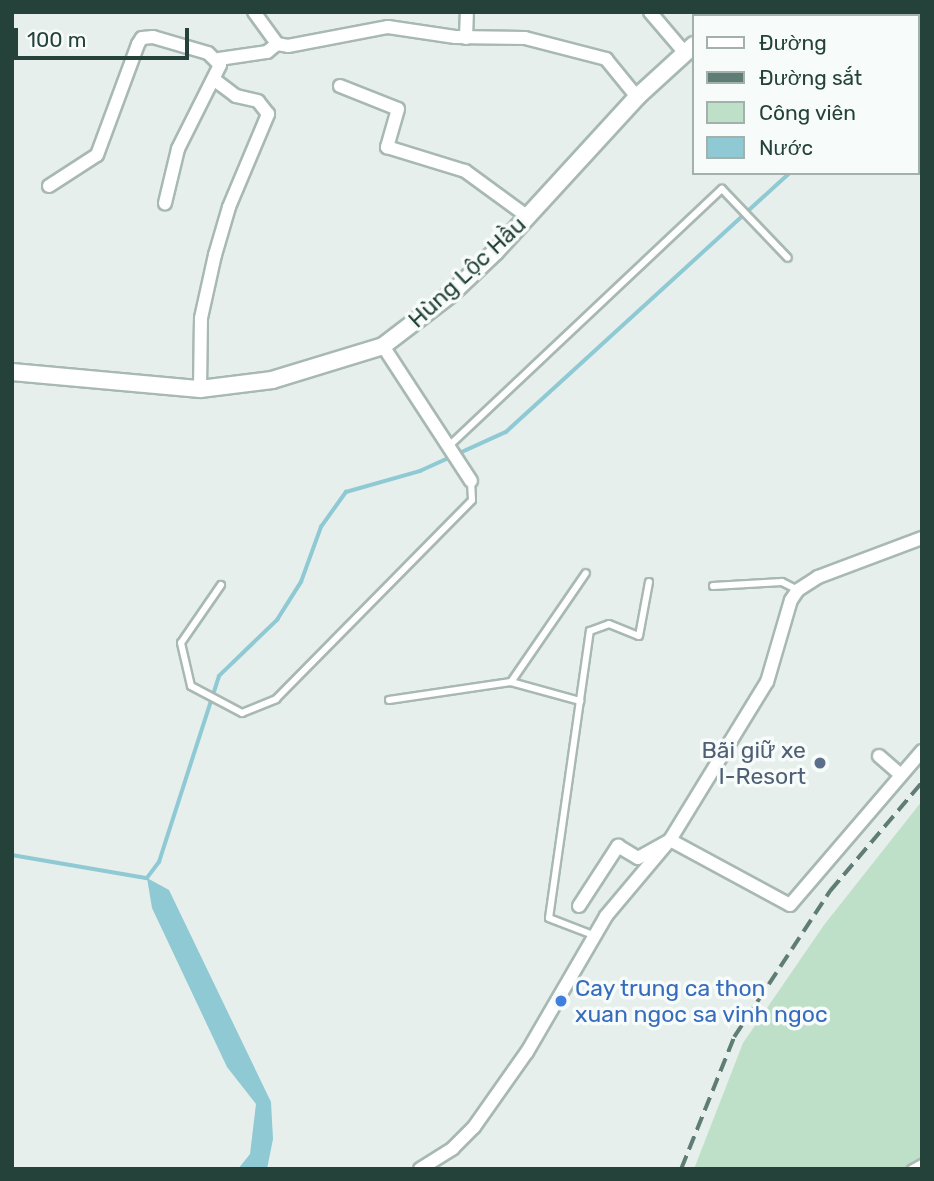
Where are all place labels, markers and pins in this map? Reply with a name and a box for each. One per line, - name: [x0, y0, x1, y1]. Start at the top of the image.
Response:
- place label: Bãi giữ xe I-Resort: [701, 736, 806, 790]
- marker: Bãi giữ xe I-Resort: [812, 755, 828, 771]
- place label: Cay trung ca thon xuan ngoc sa vinh ngoc: [575, 974, 828, 1028]
- marker: Cay trung ca thon xuan ngoc sa vinh ngoc: [553, 993, 569, 1009]

